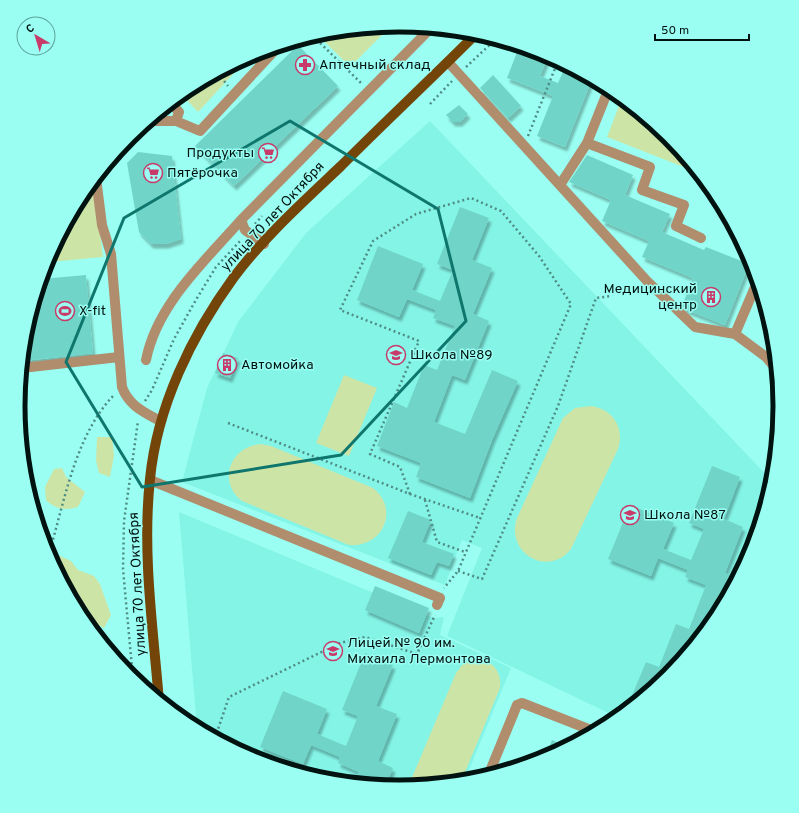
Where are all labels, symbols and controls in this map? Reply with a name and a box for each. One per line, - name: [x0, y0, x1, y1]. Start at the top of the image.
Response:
- north arrow: [16, 16, 56, 56]
- scale bar: [655, 16, 749, 42]
- text: С: [23, 21, 38, 37]
- text: 50 m: [661, 23, 689, 39]
- pharmacy icon: Аптечный склад: [294, 54, 316, 76]
- place label: Аптечный склад: [319, 57, 430, 74]
- supermarket icon: Продукты: [257, 142, 279, 164]
- place label: Продукты: [187, 145, 254, 162]
- street label: улица 70 лет Октября: [218, 158, 328, 276]
- supermarket icon: Пятёрочка: [142, 162, 164, 184]
- place label: Пятёрочка: [167, 165, 238, 182]
- place label: Медицинский центр: [604, 281, 697, 314]
- building icon: Медицинский центр: [700, 286, 722, 308]
- sports icon: X-fit: [54, 300, 76, 322]
- place label: X-fit: [79, 303, 106, 320]
- school or university icon: Школа №89: [385, 344, 407, 366]
- place label: Школа №89: [410, 347, 493, 364]
- building icon: Автомойка: [216, 354, 238, 376]
- place label: Автомойка: [241, 357, 314, 374]
- school or university icon: Школа №87: [619, 504, 641, 526]
- place label: Школа №87: [644, 507, 726, 524]
- street label: улица 70 лет Октября: [126, 512, 150, 656]
- place label: Лицей № 90 им. Михаила Лермонтова: [347, 635, 491, 668]
- school or university icon: Лицей № 90 им. Михаила Лермонтова: [322, 640, 344, 662]

